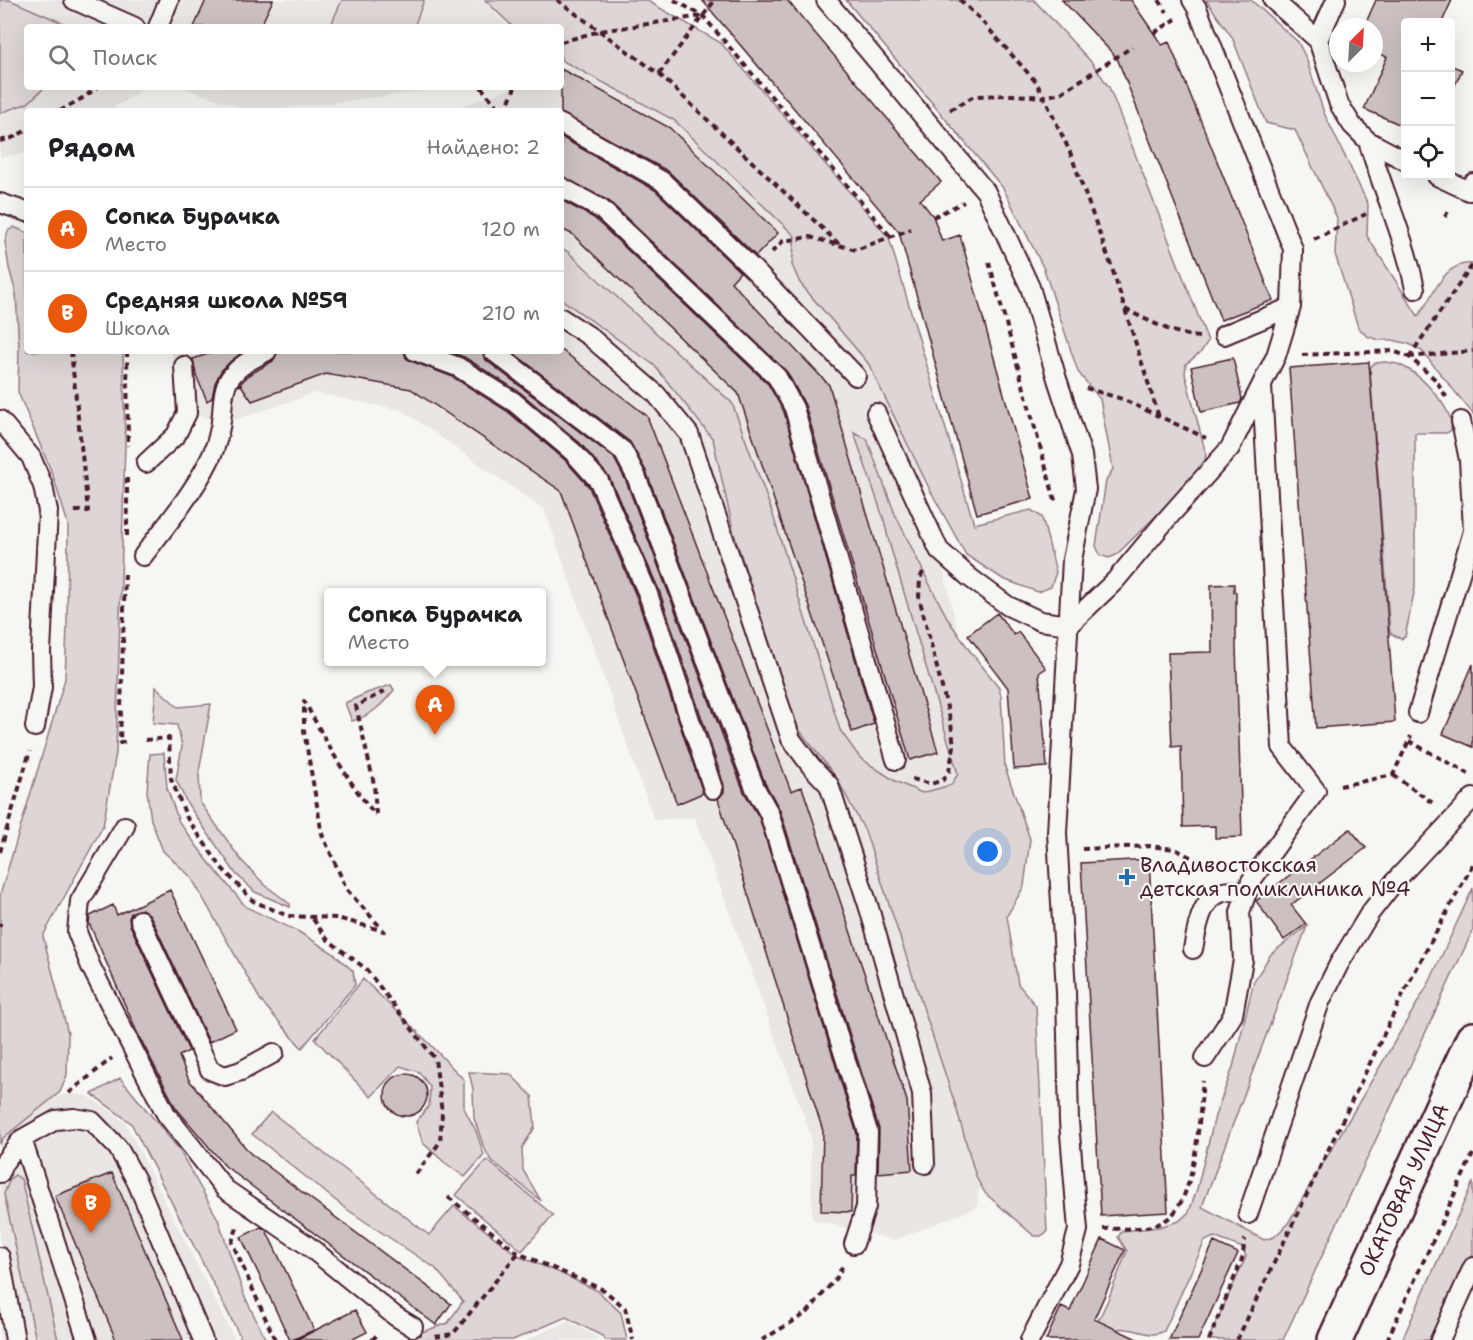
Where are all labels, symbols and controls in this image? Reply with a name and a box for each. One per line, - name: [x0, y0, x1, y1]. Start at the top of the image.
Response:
- north arrow: [1329, 18, 1383, 72]
- map controls: [1401, 18, 1455, 180]
- button: +: [1401, 18, 1455, 72]
- search box: [24, 24, 564, 90]
- icon: search: [45, 41, 78, 74]
- text: Поиск: [93, 43, 157, 72]
- button: −: [1401, 72, 1455, 126]
- button: locate: [1401, 126, 1455, 180]
- text: Рядом: [48, 130, 135, 165]
- text: Найдено: 2: [427, 134, 540, 160]
- text: Сопка Бурачка: [105, 202, 280, 231]
- text: A: [60, 216, 75, 242]
- text: 120 m: [481, 216, 540, 242]
- text: Место: [105, 231, 167, 257]
- text: Средняя школа №59: [105, 286, 348, 315]
- text: B: [61, 300, 74, 326]
- text: 210 m: [481, 300, 540, 326]
- text: Школа: [105, 315, 170, 341]
- popup: [324, 588, 546, 666]
- text: Сопка Бурачка: [348, 600, 522, 629]
- text: Место: [348, 629, 410, 655]
- pin: A: [416, 686, 454, 735]
- your location: [973, 837, 1002, 866]
- place label: Владивостокская детская поликлиника №4: [1140, 851, 1411, 903]
- marker: Владивостокская детская поликлиника №4: [1118, 868, 1136, 886]
- street label: ОКАТОВАЯ УЛИЦА: [1352, 1099, 1455, 1281]
- pin: B: [72, 1184, 110, 1233]

